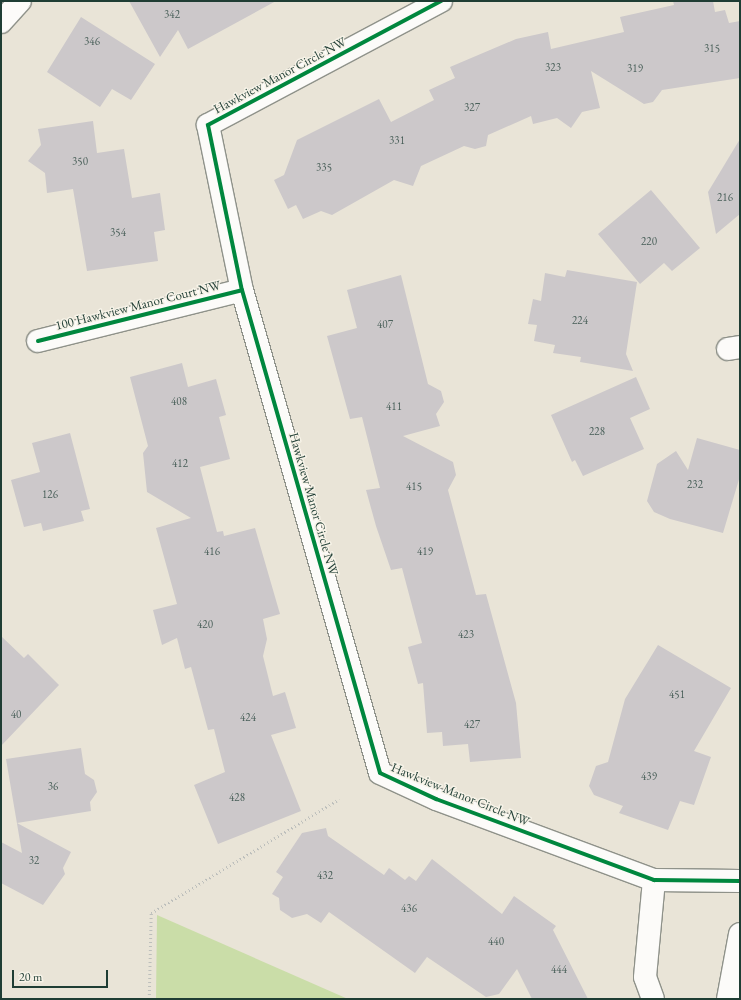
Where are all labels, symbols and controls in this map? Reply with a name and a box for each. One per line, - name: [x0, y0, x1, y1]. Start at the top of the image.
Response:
- house number: 342: [164, 7, 180, 21]
- house number: 346: [84, 34, 100, 48]
- street label: Hawkview Manor Circle NW: [211, 34, 349, 118]
- house number: 315: [704, 41, 720, 55]
- house number: 323: [545, 60, 561, 74]
- house number: 319: [627, 61, 643, 75]
- house number: 327: [464, 100, 480, 114]
- house number: 331: [389, 133, 405, 147]
- house number: 350: [72, 154, 88, 168]
- house number: 335: [316, 160, 332, 174]
- house number: 216: [717, 190, 733, 204]
- house number: 354: [110, 225, 126, 239]
- house number: 220: [641, 234, 657, 248]
- street label: 100 Hawkview Manor Court NW: [54, 278, 222, 334]
- house number: 224: [572, 313, 588, 327]
- house number: 407: [377, 317, 393, 331]
- house number: 408: [171, 394, 187, 408]
- house number: 411: [386, 399, 402, 413]
- house number: 228: [589, 424, 605, 438]
- street label: Hawkview Manor Circle NW: [285, 431, 341, 577]
- house number: 412: [172, 456, 188, 470]
- house number: 232: [687, 477, 703, 491]
- house number: 415: [406, 479, 422, 493]
- house number: 126: [42, 487, 58, 501]
- house number: 416: [204, 544, 220, 558]
- house number: 419: [417, 544, 433, 558]
- house number: 420: [197, 617, 213, 631]
- house number: 423: [458, 627, 474, 641]
- house number: 451: [669, 687, 685, 701]
- house number: 40: [11, 707, 21, 721]
- house number: 424: [240, 710, 256, 724]
- house number: 427: [464, 717, 480, 731]
- street label: Hawkview Manor Circle NW: [389, 760, 531, 830]
- house number: 439: [641, 769, 657, 783]
- house number: 36: [48, 779, 58, 793]
- house number: 428: [229, 790, 245, 804]
- house number: 32: [29, 853, 39, 867]
- house number: 432: [317, 868, 333, 882]
- house number: 436: [401, 901, 417, 915]
- house number: 440: [488, 934, 504, 948]
- scale bar: [14, 962, 110, 988]
- house number: 444: [551, 962, 567, 976]
- text: 20 m: [19, 969, 42, 985]

